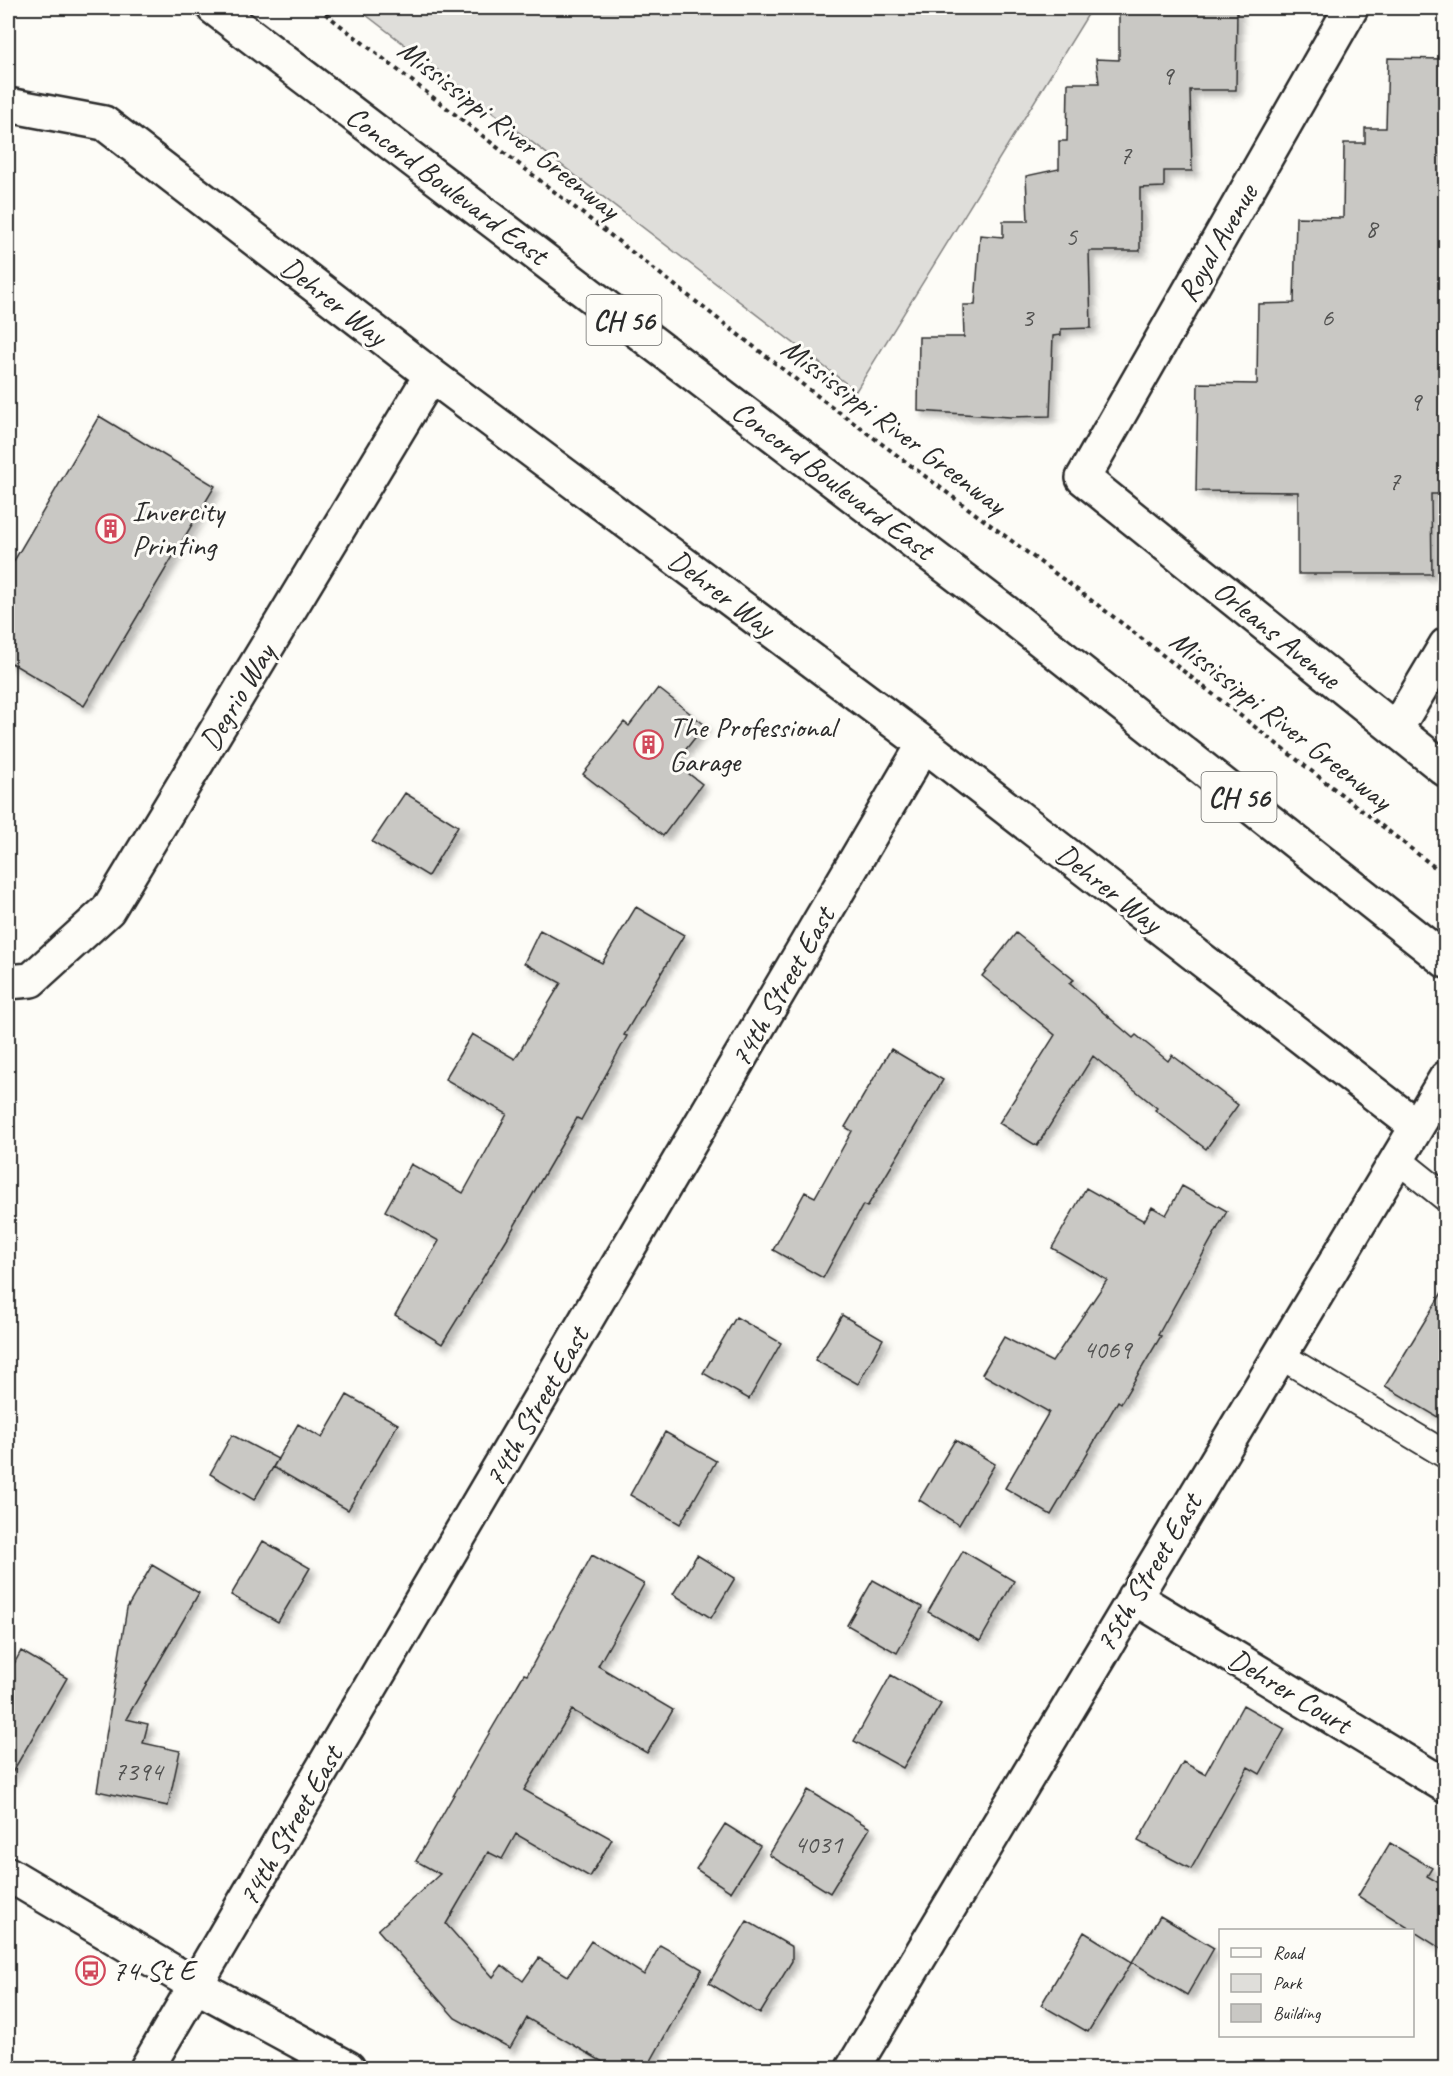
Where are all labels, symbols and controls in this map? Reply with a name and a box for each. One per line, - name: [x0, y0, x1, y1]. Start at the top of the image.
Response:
- street label: Mississippi River Greenway: [390, 30, 630, 229]
- house number: 9: [1161, 58, 1175, 92]
- street label: Concord Boulevard East: [339, 97, 558, 275]
- house number: 7: [1119, 138, 1133, 172]
- street label: Royal Avenue: [1168, 175, 1267, 309]
- house number: 8: [1365, 211, 1380, 245]
- house number: 5: [1065, 219, 1079, 253]
- street label: Dehrer Way: [273, 248, 397, 356]
- road number: CH 56: [586, 295, 662, 345]
- house number: 3: [1021, 300, 1035, 334]
- house number: 6: [1321, 300, 1334, 334]
- street label: Mississippi River Greenway: [774, 329, 1016, 525]
- house number: 9: [1409, 384, 1423, 418]
- street label: Concord Boulevard East: [725, 392, 944, 570]
- house number: 7: [1388, 464, 1402, 498]
- place label: Invercity Printing: [132, 492, 227, 564]
- building icon: Invercity Printing: [95, 512, 127, 544]
- street label: Dehrer Way: [661, 540, 785, 647]
- street label: Orleans Avenue: [1206, 571, 1350, 698]
- street label: Mississippi River Greenway: [1162, 621, 1402, 820]
- street label: Degrio Way: [191, 635, 285, 757]
- place label: The Professional Garage: [669, 708, 840, 780]
- building icon: The Professional Garage: [632, 728, 664, 760]
- road number: CH 56: [1202, 772, 1276, 822]
- street label: Dehrer Way: [1048, 835, 1172, 943]
- street label: 74th Street East: [721, 898, 845, 1074]
- street label: 74th Street East: [475, 1318, 599, 1494]
- house number: 4069: [1083, 1332, 1133, 1366]
- street label: 75th Street East: [1086, 1484, 1212, 1659]
- street label: Dehrer Court: [1222, 1640, 1361, 1744]
- street label: 74th Street East: [229, 1737, 353, 1913]
- house number: 7394: [114, 1754, 165, 1788]
- house number: 4031: [794, 1827, 844, 1861]
- legend: [1219, 1929, 1414, 2037]
- text: Road: [1273, 1942, 1306, 1964]
- place label: 74 St E: [112, 1951, 199, 1989]
- bus stop icon: 74 St E: [75, 1954, 107, 1986]
- text: Park: [1273, 1972, 1303, 1994]
- text: Building: [1273, 2002, 1322, 2024]

